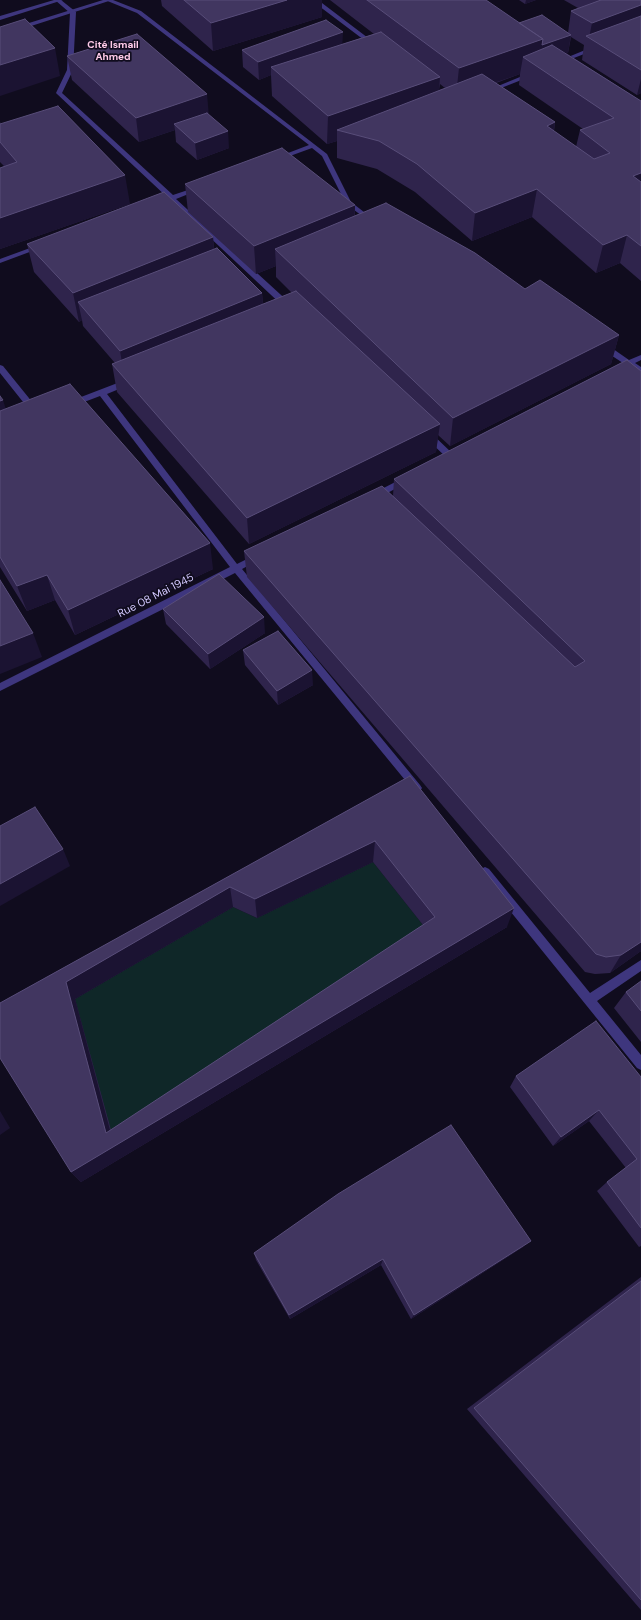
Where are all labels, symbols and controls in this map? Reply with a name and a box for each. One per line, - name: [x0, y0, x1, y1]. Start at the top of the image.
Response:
- district label: Cité Ismail Ahmed: [87, 39, 139, 62]
- street label: Rue 08 Mai 1945: [116, 571, 196, 621]

